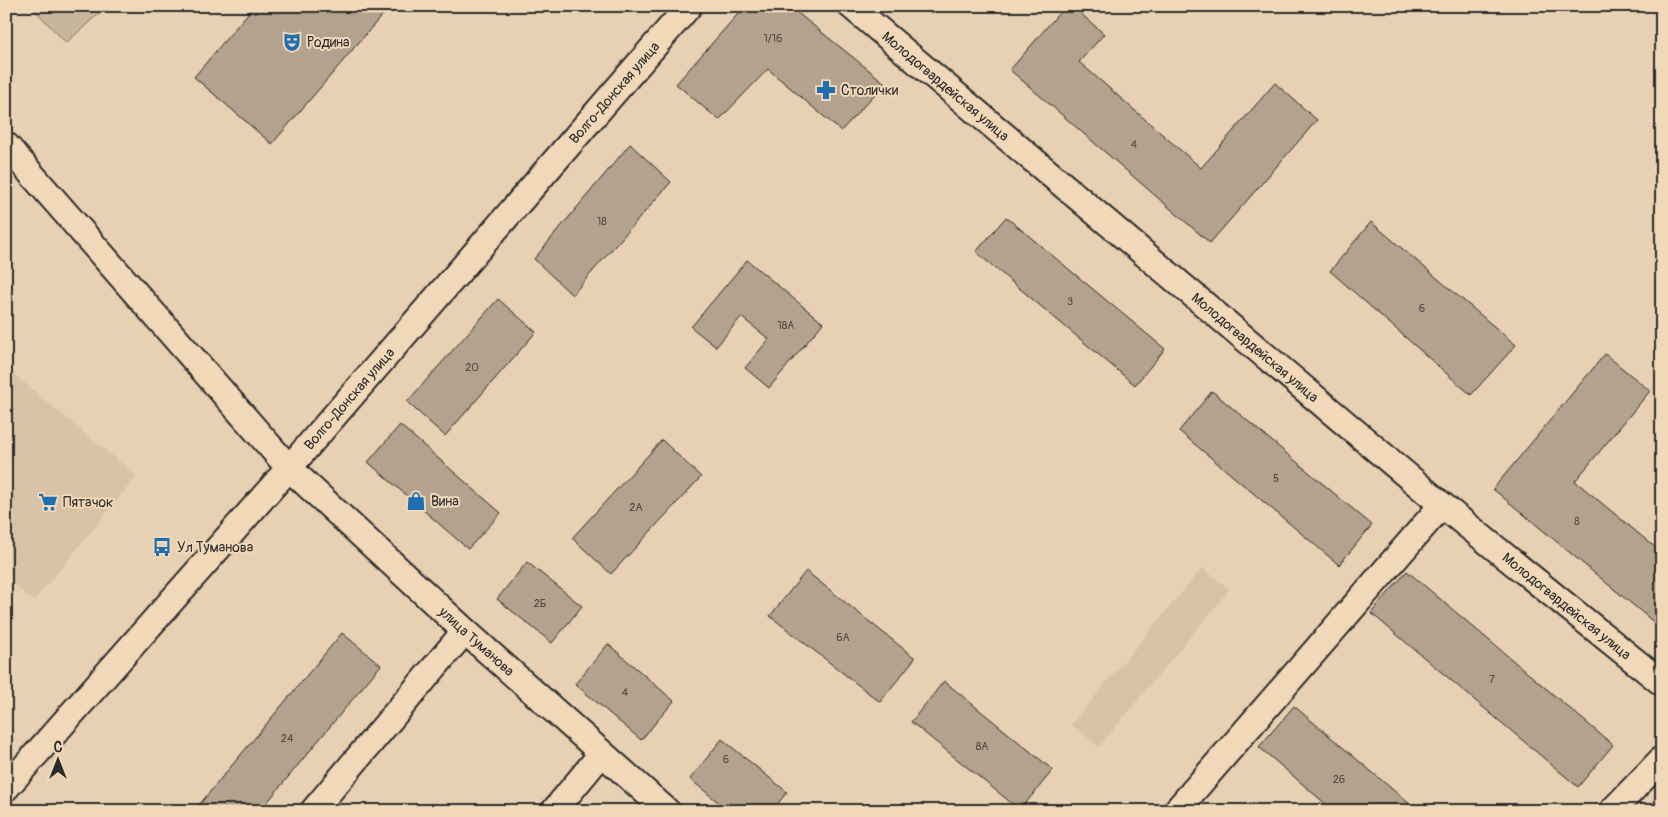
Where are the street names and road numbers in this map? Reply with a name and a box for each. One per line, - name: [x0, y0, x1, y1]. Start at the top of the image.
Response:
- street label: Молодогвардейская улица: [879, 28, 1012, 145]
- street label: Волго-Донская улица: [566, 38, 663, 147]
- street label: Молодогвардейская улица: [1188, 289, 1322, 406]
- street label: Волго-Донская улица: [301, 344, 398, 453]
- street label: Молодогвардейская улица: [1499, 549, 1634, 664]
- street label: улица Туманова: [435, 603, 518, 680]

